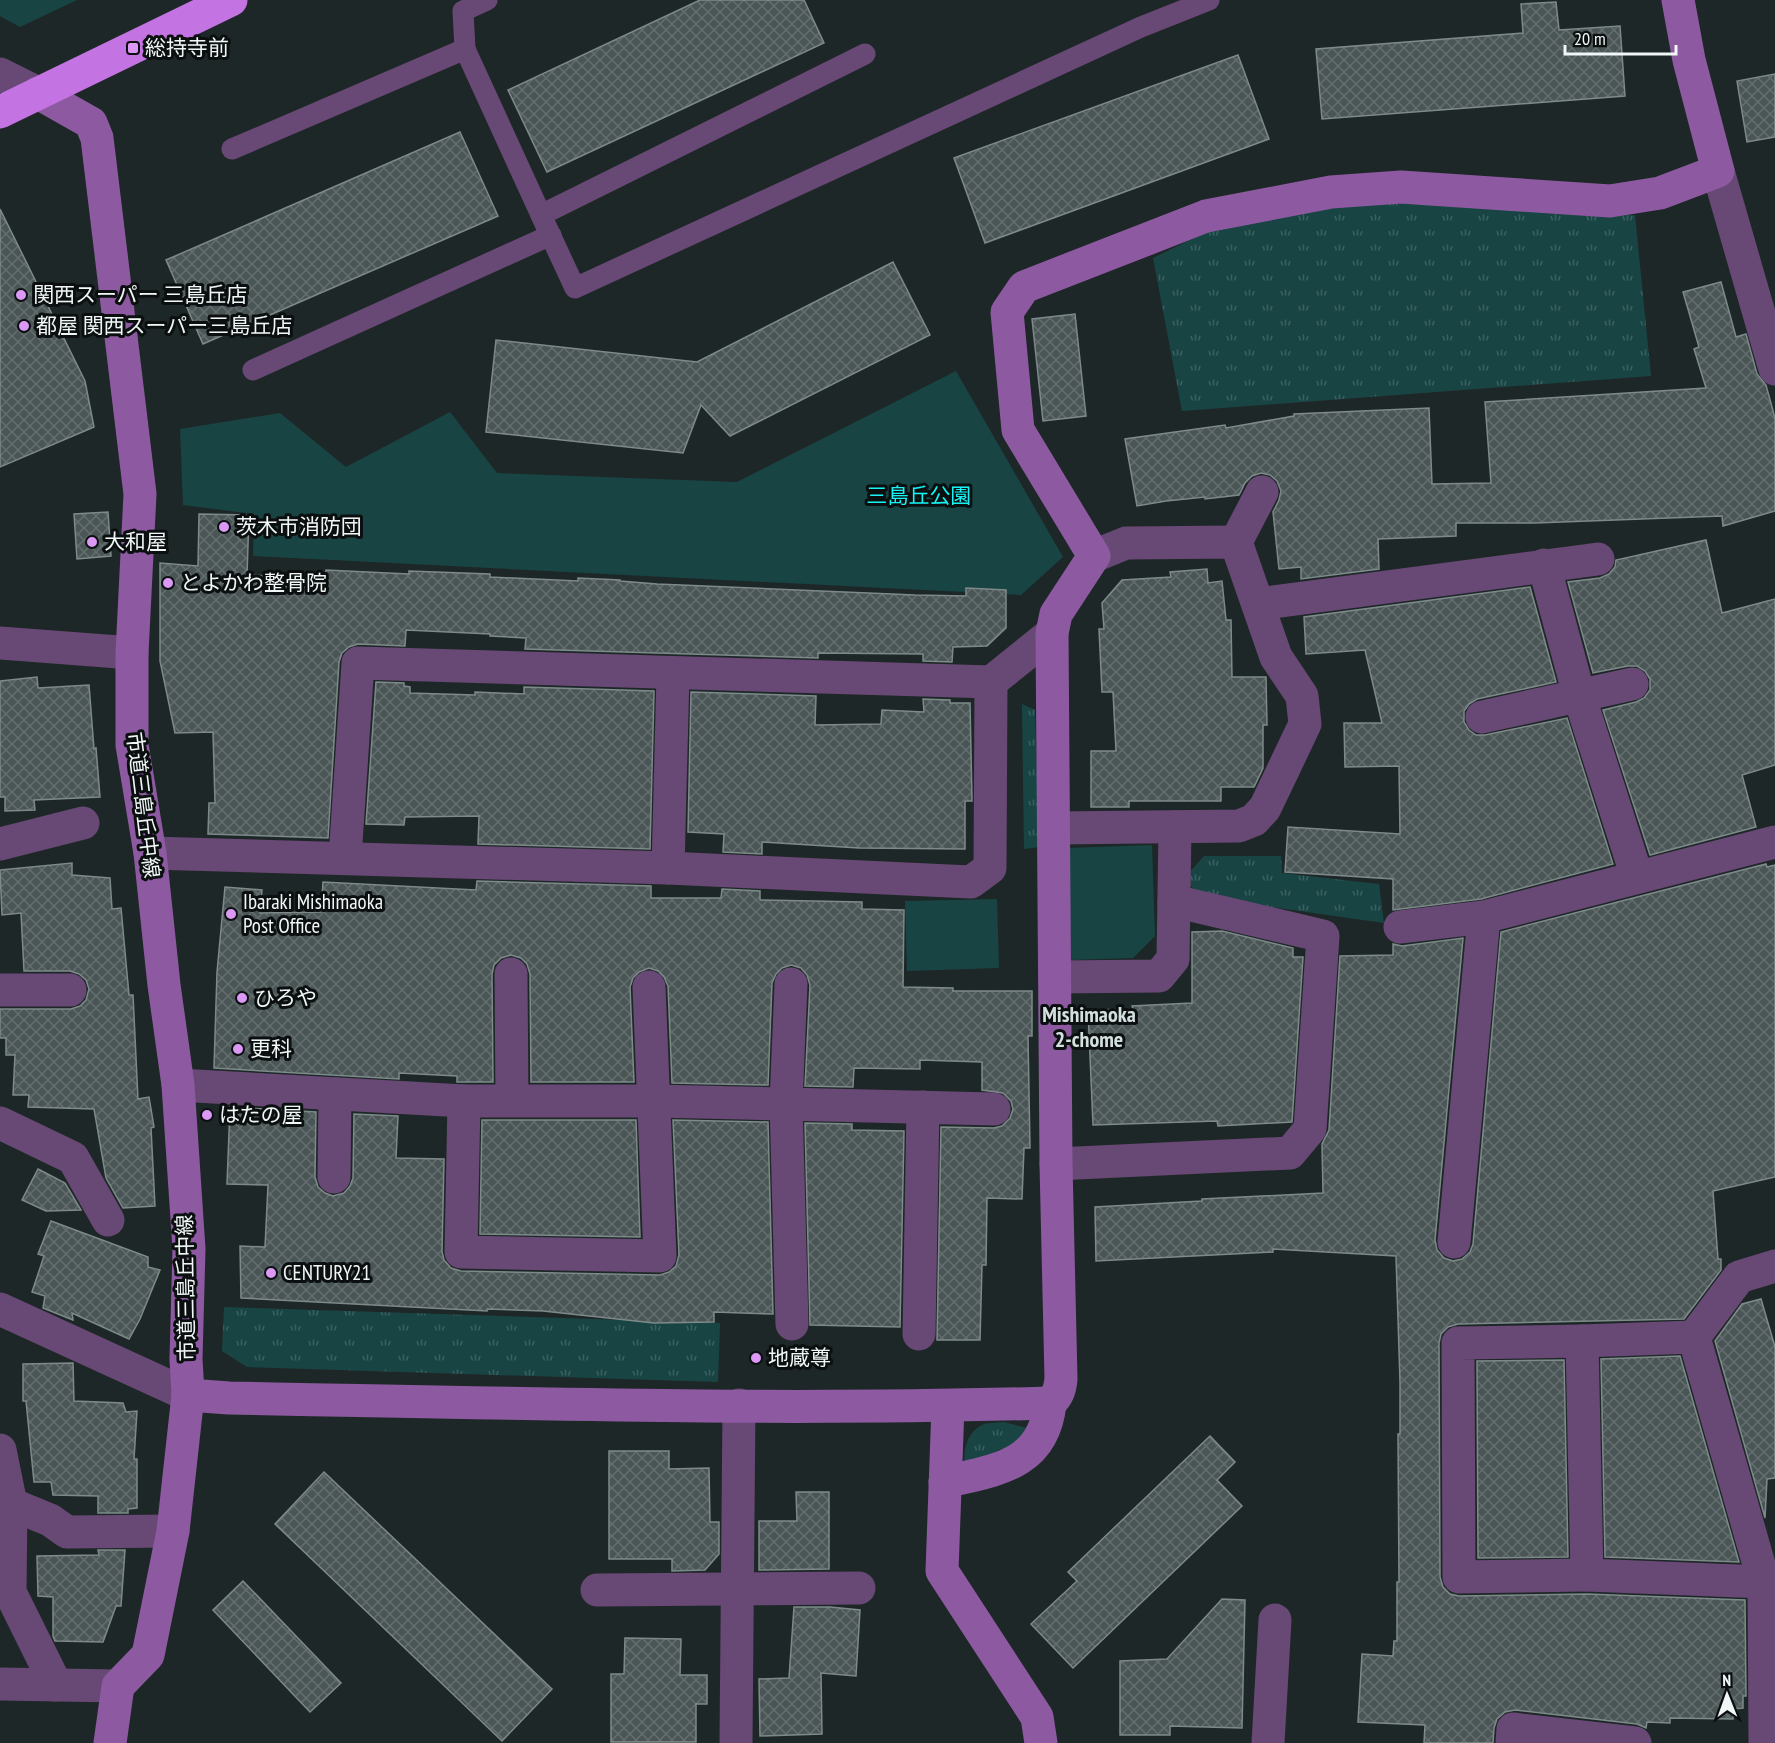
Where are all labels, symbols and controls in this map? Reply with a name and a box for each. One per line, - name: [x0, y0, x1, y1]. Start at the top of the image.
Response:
- scale bar: [1565, 18, 1676, 56]
- text: 20 m: [1574, 27, 1606, 50]
- place label: 総持寺前: [145, 34, 229, 61]
- marker: 総持寺前: [126, 41, 140, 55]
- place label: 関西スーパー 三島丘店: [33, 281, 247, 308]
- marker: 関西スーパー 三島丘店: [14, 288, 28, 302]
- place label: 都屋 関西スーパー三島丘店: [36, 312, 292, 339]
- marker: 都屋 関西スーパー三島丘店: [17, 319, 31, 333]
- park label: 三島丘公園: [867, 482, 972, 509]
- place label: 茨木市消防団: [236, 513, 362, 540]
- marker: 茨木市消防団: [217, 520, 231, 534]
- place label: 大和屋: [104, 528, 167, 555]
- marker: 大和屋: [85, 535, 99, 549]
- place label: とよかわ整骨院: [180, 569, 327, 596]
- marker: とよかわ整骨院: [161, 576, 175, 590]
- street label: 市道三島丘中線: [121, 730, 166, 880]
- place label: Ibaraki Mishimaoka Post Office: [243, 888, 383, 939]
- marker: Ibaraki Mishimaoka Post Office: [224, 907, 238, 921]
- place label: ひろや: [254, 984, 317, 1011]
- marker: ひろや: [235, 991, 249, 1005]
- district label: Mishimaoka 2-chome: [1042, 1000, 1136, 1053]
- place label: 更科: [250, 1035, 292, 1062]
- marker: 更科: [231, 1042, 245, 1056]
- place label: はたの屋: [219, 1101, 303, 1128]
- marker: はたの屋: [200, 1108, 214, 1122]
- street label: 市道三島丘中線: [171, 1214, 200, 1362]
- place label: CENTURY21: [283, 1259, 371, 1286]
- marker: CENTURY21: [264, 1266, 278, 1280]
- place label: 地蔵尊: [768, 1344, 831, 1371]
- marker: 地蔵尊: [749, 1351, 763, 1365]
- north arrow: [1697, 1665, 1757, 1725]
- text: N: [1722, 1670, 1731, 1690]

